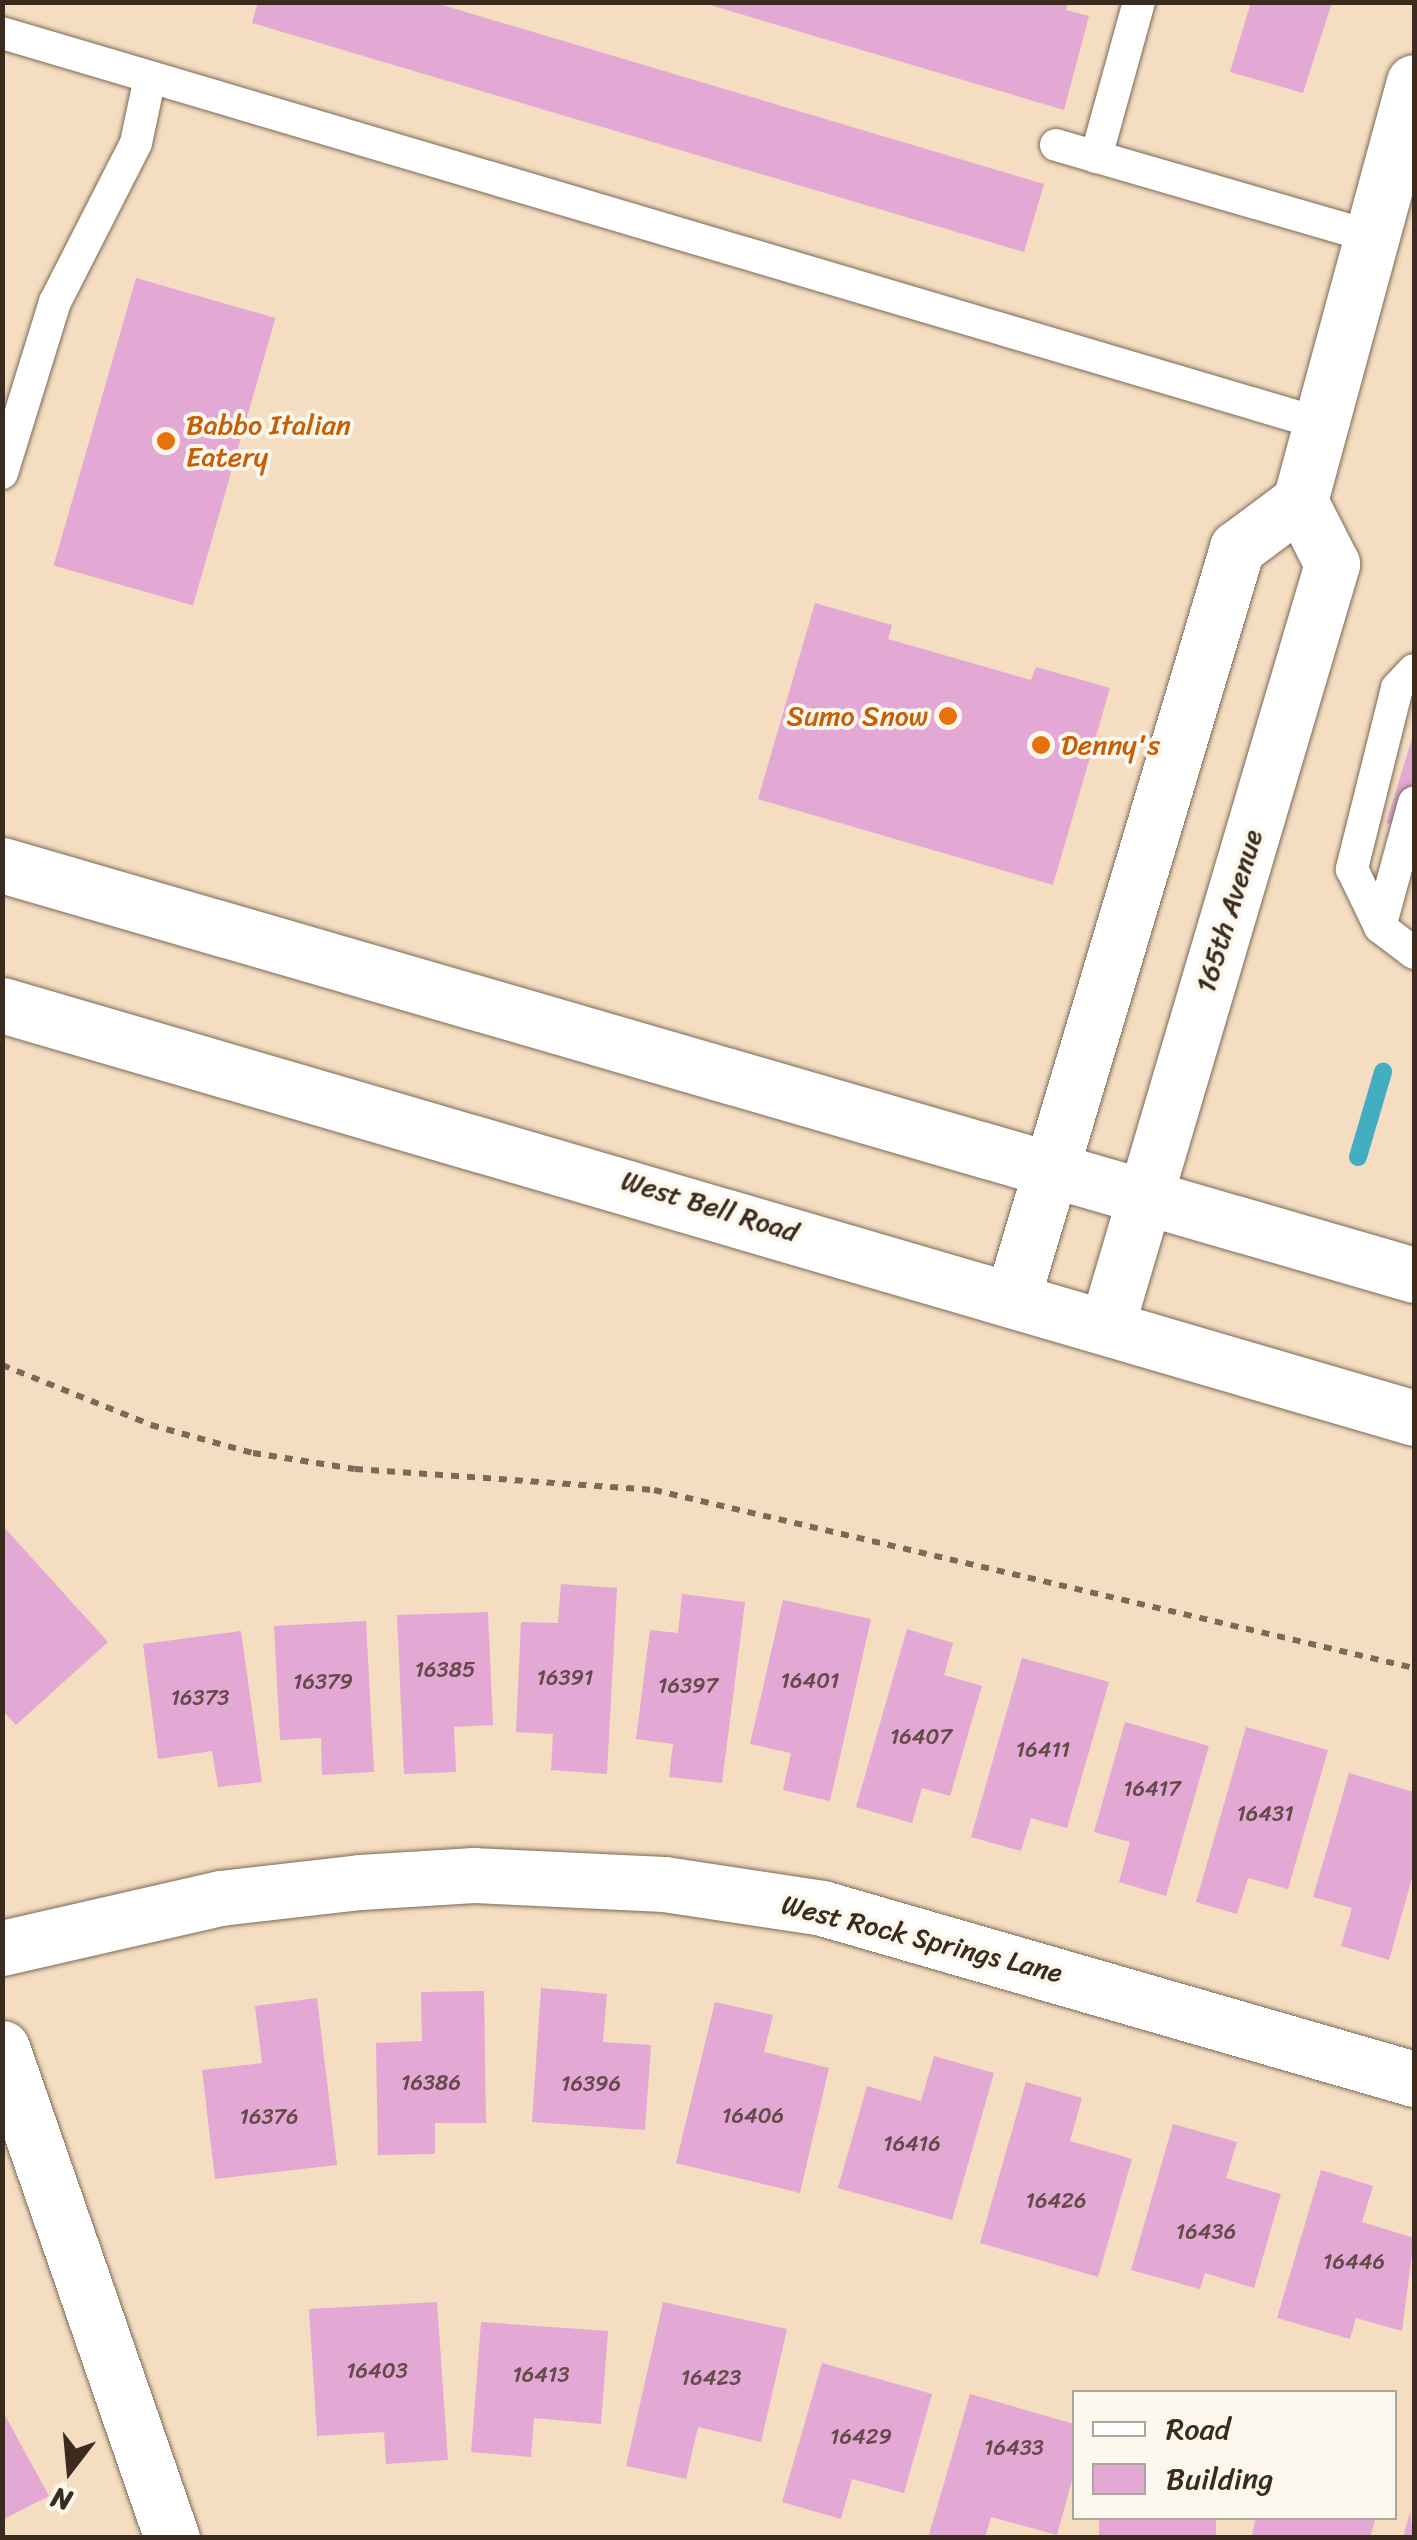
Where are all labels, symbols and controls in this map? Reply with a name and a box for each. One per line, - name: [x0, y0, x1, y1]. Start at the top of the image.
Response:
- place label: Babbo Italian Eatery: [186, 408, 352, 474]
- marker: Babbo Italian Eatery: [155, 430, 177, 452]
- place label: Sumo Snow: [786, 699, 928, 733]
- marker: Sumo Snow: [937, 705, 959, 727]
- place label: Denny's: [1061, 728, 1160, 762]
- marker: Denny's: [1030, 734, 1052, 756]
- street label: 165th Avenue: [1188, 825, 1270, 997]
- street label: West Bell Road: [617, 1163, 803, 1249]
- house number: 16385: [415, 1657, 475, 1683]
- house number: 16391: [537, 1665, 593, 1691]
- house number: 16401: [780, 1668, 840, 1694]
- house number: 16379: [293, 1669, 353, 1695]
- house number: 16397: [658, 1673, 718, 1699]
- house number: 16373: [171, 1685, 229, 1711]
- house number: 16407: [890, 1724, 952, 1750]
- house number: 16411: [1016, 1737, 1070, 1763]
- house number: 16417: [1123, 1776, 1181, 1802]
- house number: 16431: [1236, 1801, 1294, 1827]
- street label: West Rock Springs Lane: [776, 1887, 1068, 1991]
- house number: 16386: [401, 2070, 461, 2096]
- house number: 16396: [561, 2071, 621, 2097]
- house number: 16406: [722, 2103, 784, 2129]
- house number: 16376: [239, 2104, 299, 2130]
- house number: 16416: [883, 2131, 941, 2157]
- house number: 16426: [1026, 2188, 1086, 2214]
- house number: 16436: [1176, 2219, 1236, 2245]
- house number: 16446: [1323, 2249, 1385, 2275]
- house number: 16403: [346, 2358, 408, 2384]
- house number: 16413: [512, 2362, 570, 2388]
- house number: 16423: [681, 2365, 741, 2391]
- legend: [1072, 2390, 1397, 2520]
- text: Road: [1166, 2402, 1230, 2456]
- north arrow: [20, 2420, 120, 2520]
- house number: 16429: [830, 2424, 892, 2450]
- house number: 16433: [984, 2435, 1044, 2461]
- text: Building: [1166, 2452, 1273, 2506]
- text: N: [46, 2473, 78, 2526]

